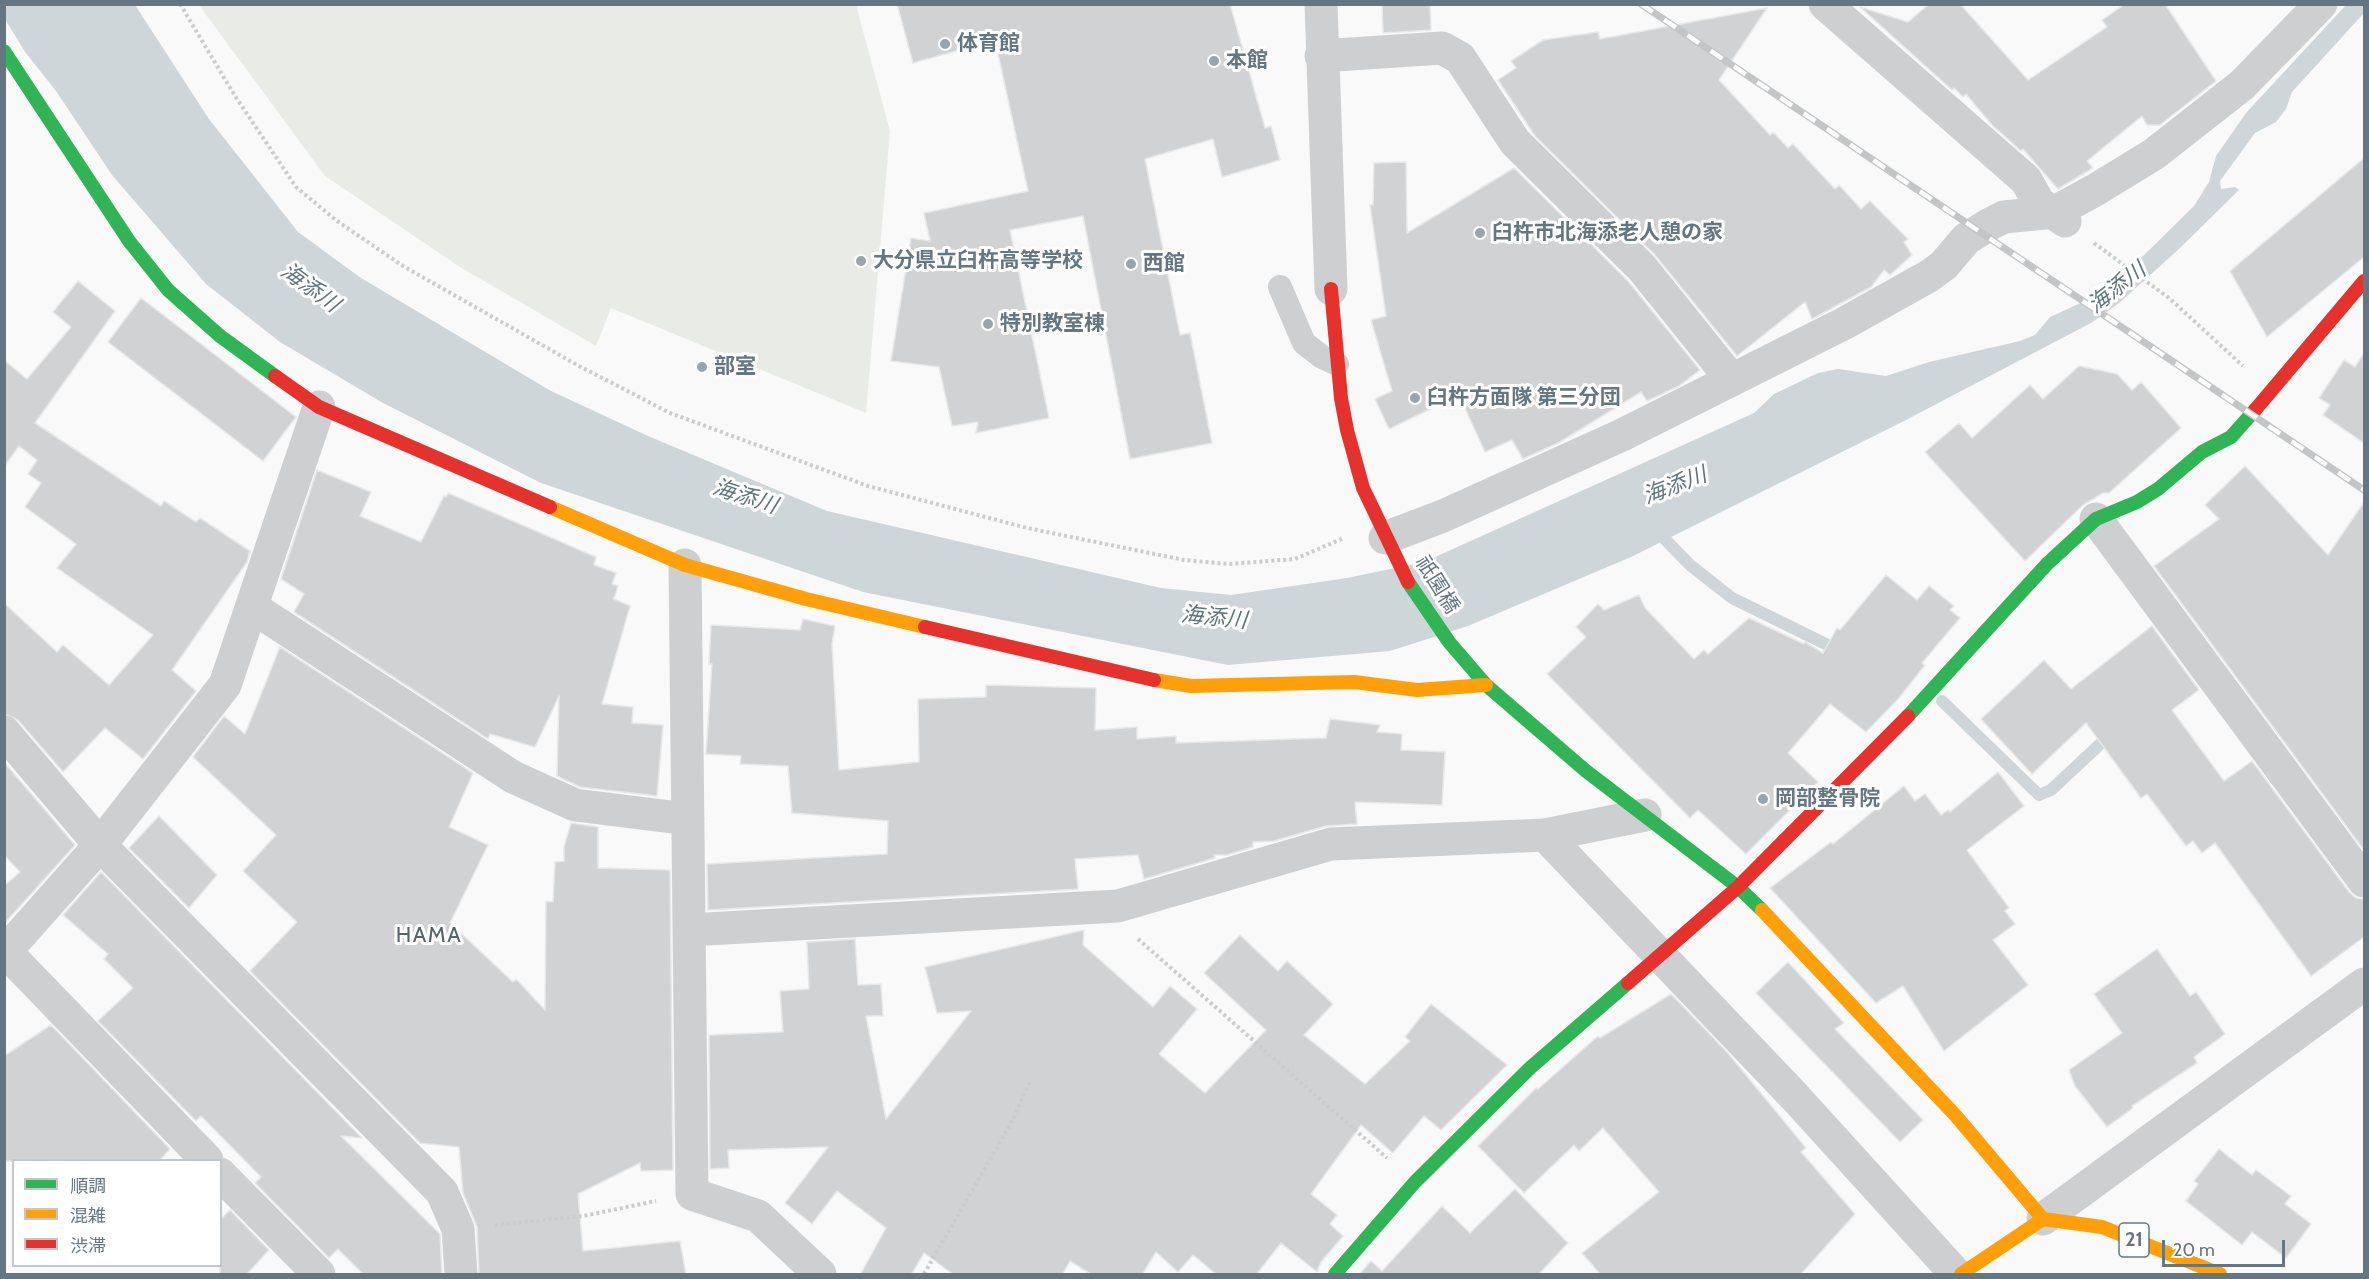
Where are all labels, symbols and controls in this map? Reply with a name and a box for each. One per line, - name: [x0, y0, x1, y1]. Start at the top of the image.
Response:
- place label: 体育館: [957, 31, 1020, 57]
- marker: 体育館: [938, 37, 952, 51]
- place label: 本館: [1226, 48, 1268, 74]
- marker: 本館: [1207, 54, 1221, 68]
- place label: 臼杵市北海添老人憩の家: [1492, 220, 1723, 246]
- marker: 臼杵市北海添老人憩の家: [1473, 226, 1487, 240]
- place label: 大分県立臼杵高等学校: [873, 248, 1083, 274]
- place label: 西館: [1143, 251, 1185, 277]
- marker: 大分県立臼杵高等学校: [854, 254, 868, 268]
- marker: 西館: [1124, 257, 1138, 271]
- water label: 海添川: [2083, 257, 2151, 319]
- water label: 海添川: [276, 258, 344, 318]
- place label: 特別教室棟: [1000, 311, 1105, 337]
- marker: 特別教室棟: [981, 317, 995, 331]
- place label: 部室: [714, 354, 756, 380]
- marker: 部室: [695, 360, 709, 374]
- place label: 臼杵方面隊 第三分団: [1427, 385, 1621, 411]
- marker: 臼杵方面隊 第三分団: [1408, 391, 1422, 405]
- water label: 海添川: [1639, 462, 1711, 510]
- water label: 海添川: [710, 474, 780, 520]
- street label: 祇園橋: [1410, 552, 1464, 618]
- water label: 海添川: [1180, 601, 1248, 635]
- place label: 岡部整骨院: [1775, 786, 1880, 812]
- marker: 岡部整骨院: [1756, 792, 1770, 806]
- district label: HAMA: [396, 923, 462, 949]
- legend: [12, 1159, 222, 1267]
- text: 順調: [70, 1175, 106, 1197]
- text: 混雑: [70, 1205, 106, 1227]
- road number: 21: [2119, 1223, 2149, 1257]
- scale bar: [2165, 1228, 2288, 1266]
- text: 渋滞: [70, 1235, 106, 1257]
- text: 20 m: [2173, 1239, 2215, 1261]

